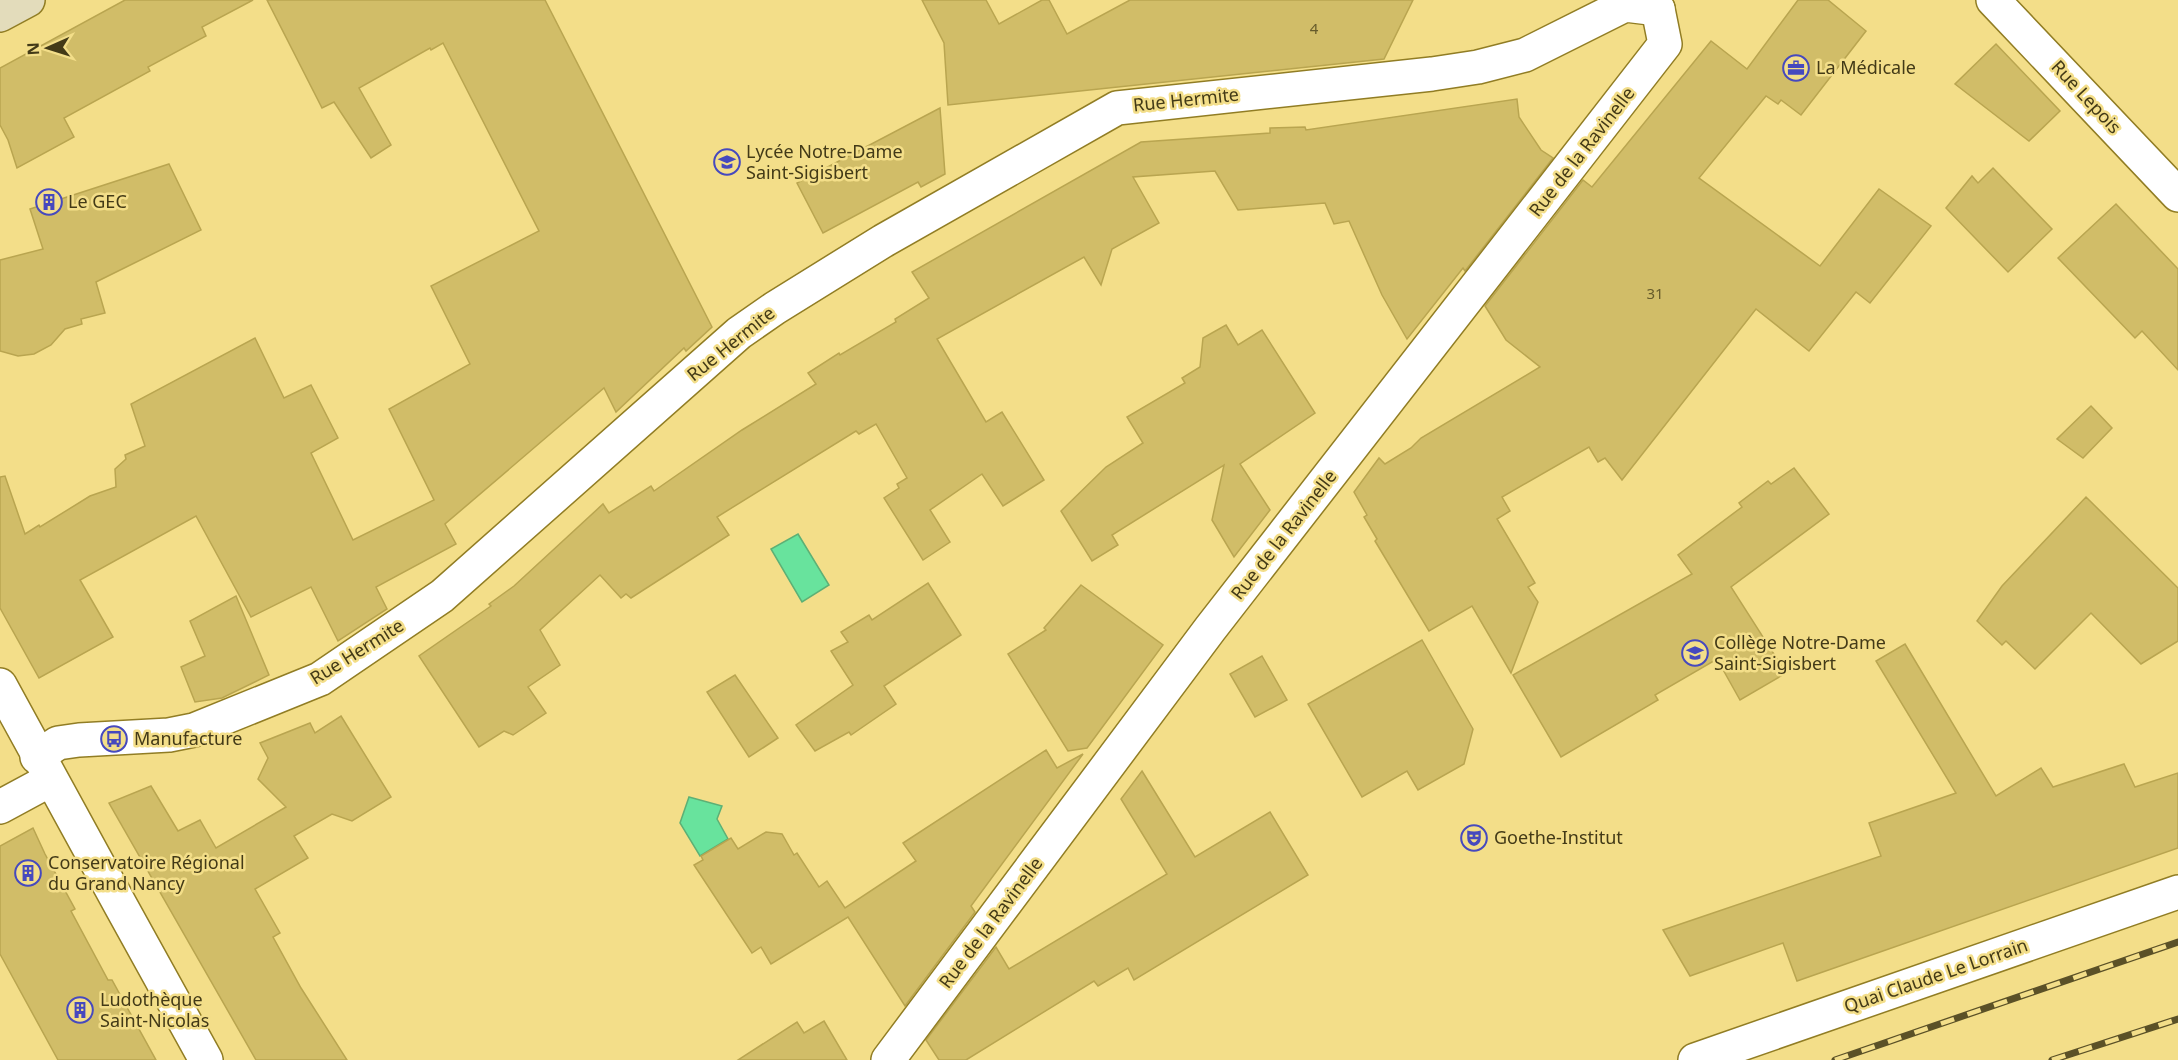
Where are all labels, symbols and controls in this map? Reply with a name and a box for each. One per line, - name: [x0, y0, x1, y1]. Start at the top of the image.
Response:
- north arrow: [18, 18, 78, 78]
- house number: 4: [1310, 18, 1319, 38]
- text: N: [22, 42, 44, 56]
- office icon: La Médicale: [1781, 53, 1811, 83]
- place label: La Médicale: [1816, 55, 1916, 79]
- street label: Rue Lepois: [2047, 55, 2127, 138]
- street label: Rue Hermite: [1132, 82, 1240, 116]
- street label: Rue de la Ravinelle: [1523, 82, 1639, 221]
- place label: Lycée Notre-Dame Saint-Sigisbert: [746, 139, 903, 184]
- school or university icon: Lycée Notre-Dame Saint-Sigisbert: [712, 147, 742, 177]
- building icon: Le GEC: [34, 187, 64, 217]
- place label: Le GEC: [68, 189, 127, 213]
- house number: 31: [1646, 283, 1664, 303]
- street label: Rue Hermite: [682, 300, 779, 386]
- street label: Rue de la Ravinelle: [1225, 465, 1341, 604]
- street label: Rue Hermite: [305, 613, 408, 689]
- place label: Collège Notre-Dame Saint-Sigisbert: [1714, 630, 1886, 675]
- school or university icon: Collège Notre-Dame Saint-Sigisbert: [1680, 638, 1710, 668]
- bus stop icon: Manufacture: [99, 724, 129, 754]
- place label: Manufacture: [134, 726, 242, 750]
- theatre icon: Goethe-Institut: [1459, 823, 1489, 853]
- place label: Goethe-Institut: [1494, 825, 1623, 849]
- place label: Conservatoire Régional du Grand Nancy: [48, 850, 245, 895]
- street label: Rue de la Ravinelle: [933, 852, 1047, 993]
- building icon: Conservatoire Régional du Grand Nancy: [13, 858, 43, 888]
- street label: Quai Claude Le Lorrain: [1841, 932, 2031, 1018]
- place label: Ludothèque Saint-Nicolas: [100, 987, 209, 1032]
- building icon: Ludothèque Saint-Nicolas: [65, 995, 95, 1025]

